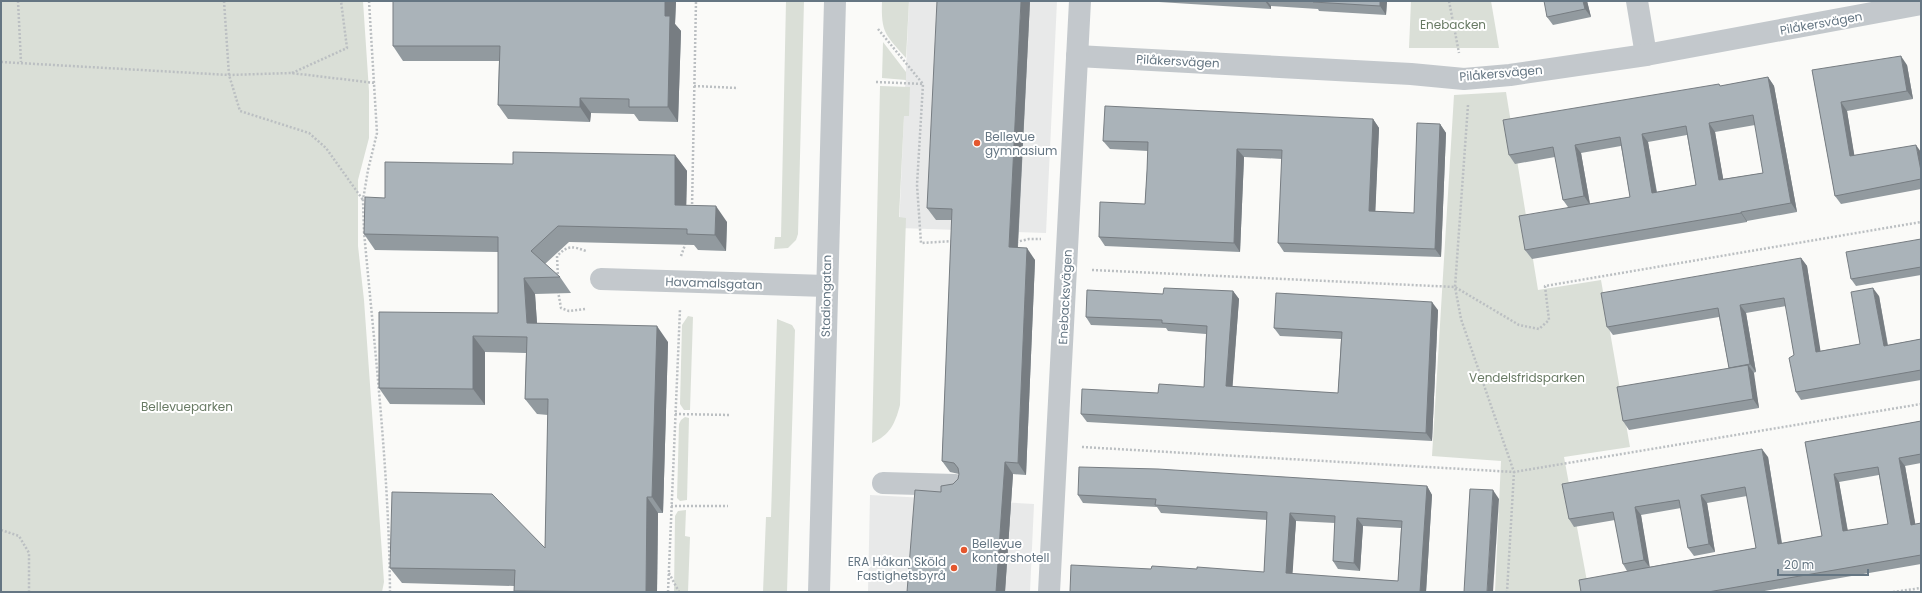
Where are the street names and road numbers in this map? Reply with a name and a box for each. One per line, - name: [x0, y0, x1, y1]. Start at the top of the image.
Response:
- street label: Pilåkersvägen: [1778, 7, 1864, 39]
- street label: Pilåkersvägen: [1136, 50, 1220, 72]
- street label: Pilåkersvägen: [1459, 61, 1543, 85]
- street label: Enebacksvägen: [1054, 249, 1076, 345]
- street label: Stadiongatan: [817, 255, 835, 337]
- street label: Havamalsgatan: [665, 273, 763, 293]

